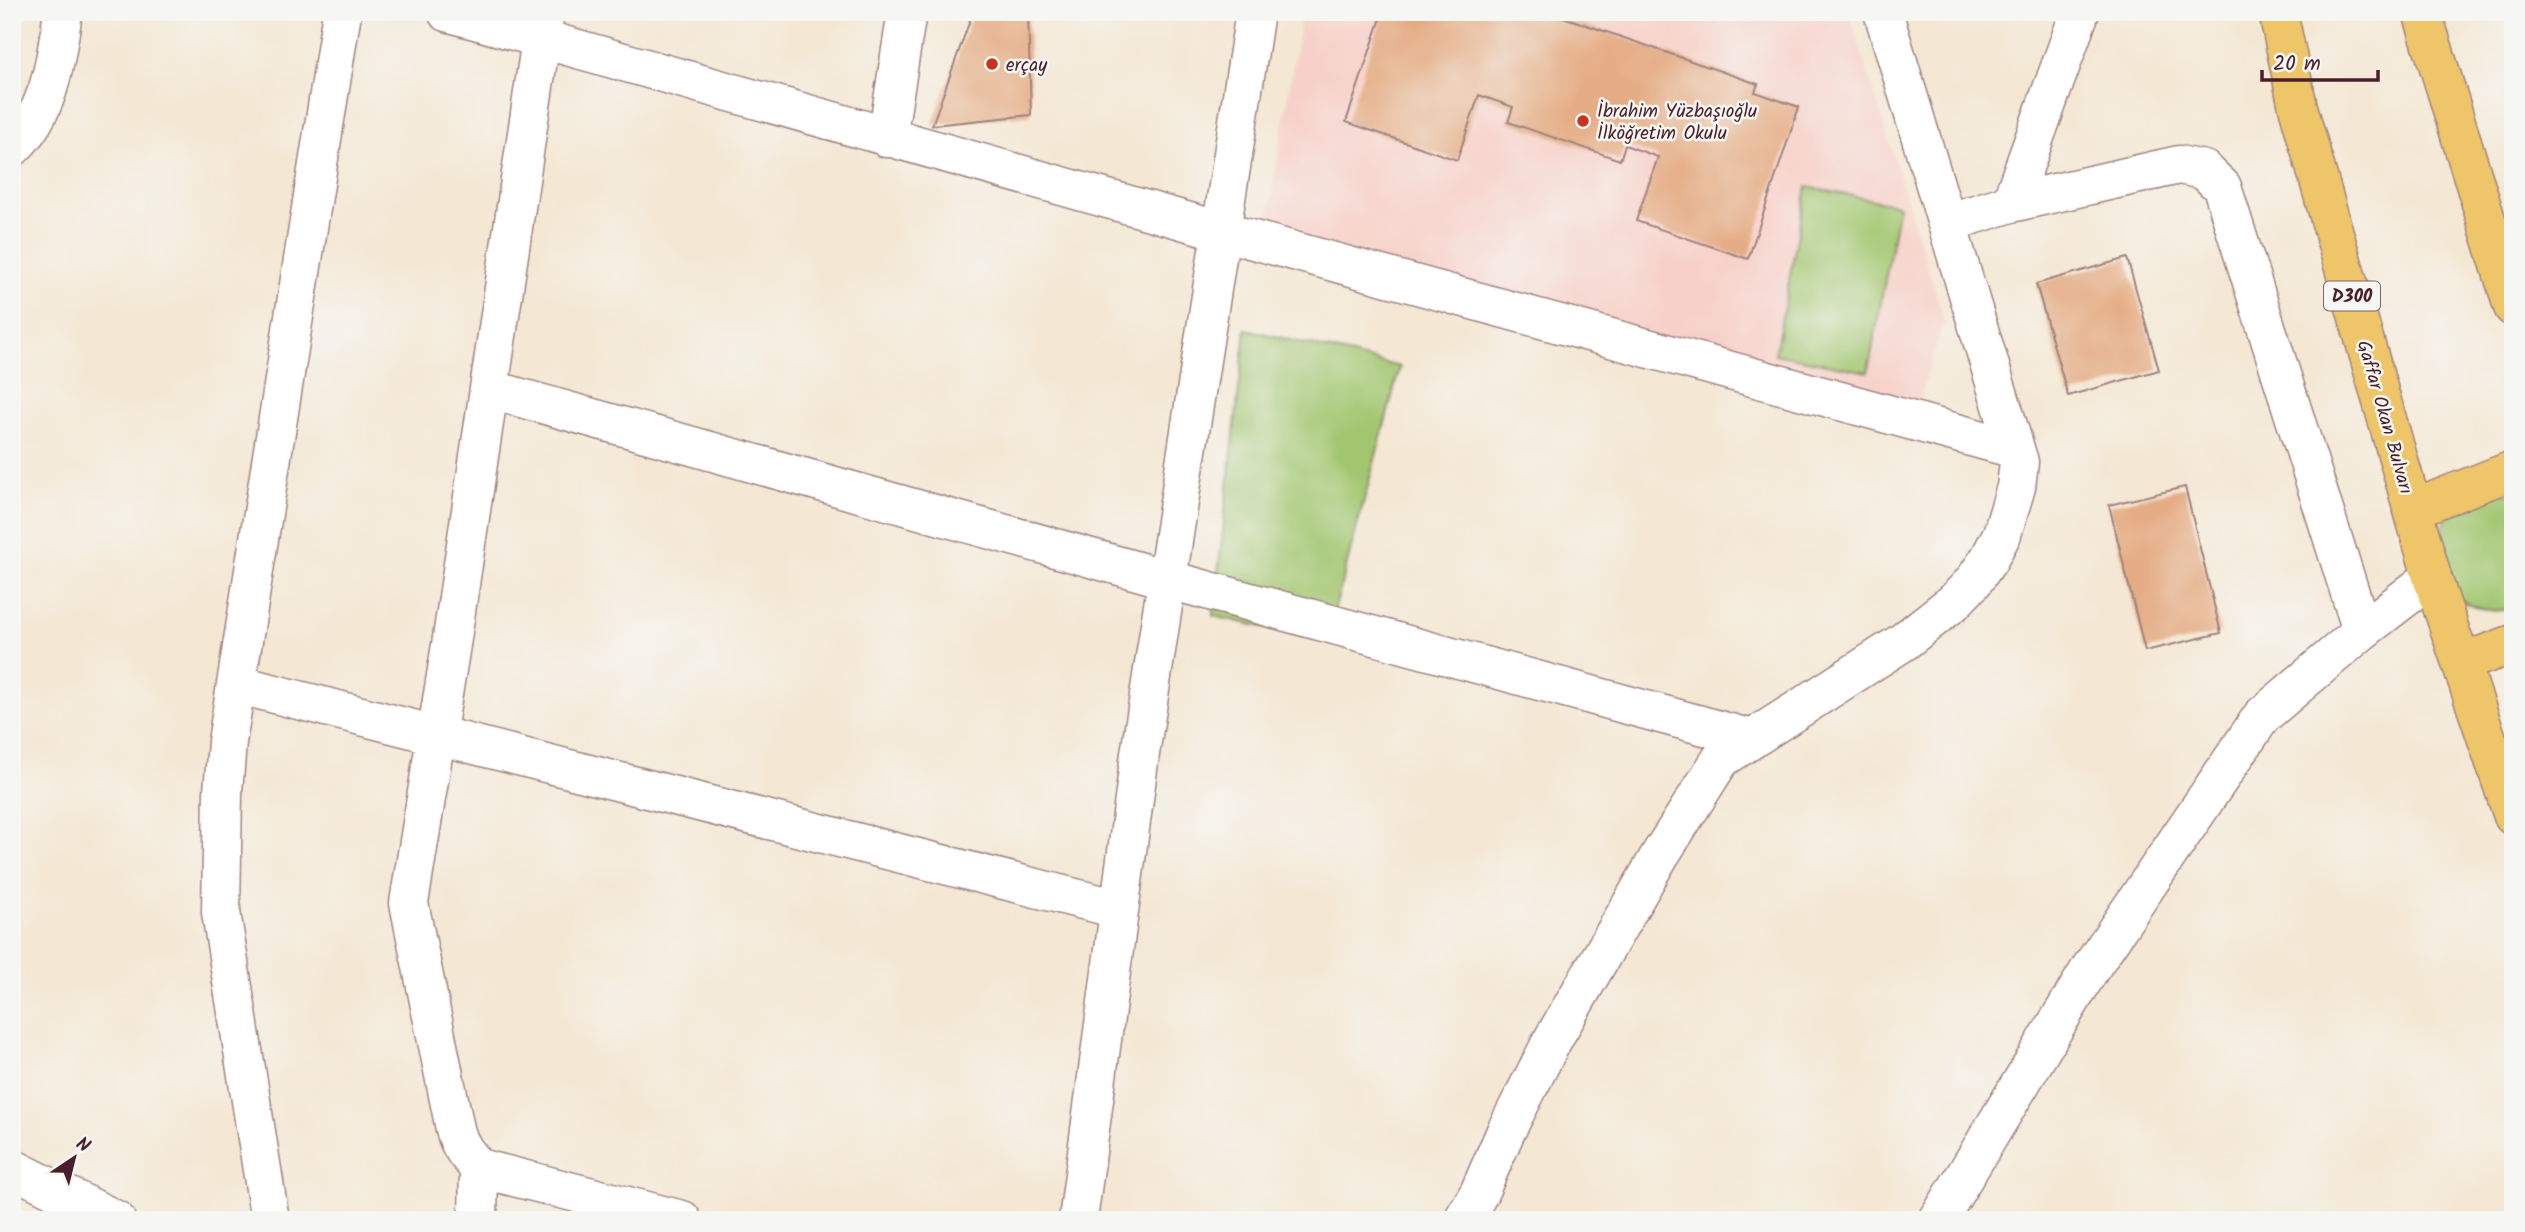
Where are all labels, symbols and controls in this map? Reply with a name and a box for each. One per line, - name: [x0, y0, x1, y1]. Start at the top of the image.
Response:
- scale bar: [2262, 38, 2378, 82]
- text: 20 m: [2273, 48, 2321, 81]
- place label: erçay: [1006, 51, 1048, 81]
- marker: erçay: [984, 56, 1000, 72]
- place label: İbrahim Yüzbaşıoğlu İlköğretim Okulu: [1597, 97, 1757, 149]
- marker: İbrahim Yüzbaşıoğlu İlköğretim Okulu: [1575, 113, 1591, 129]
- road number: D300: [2324, 282, 2380, 310]
- street label: Gaffar Okan Bulvarı: [2348, 337, 2420, 498]
- north arrow: [38, 1124, 108, 1194]
- text: N: [69, 1130, 96, 1161]

